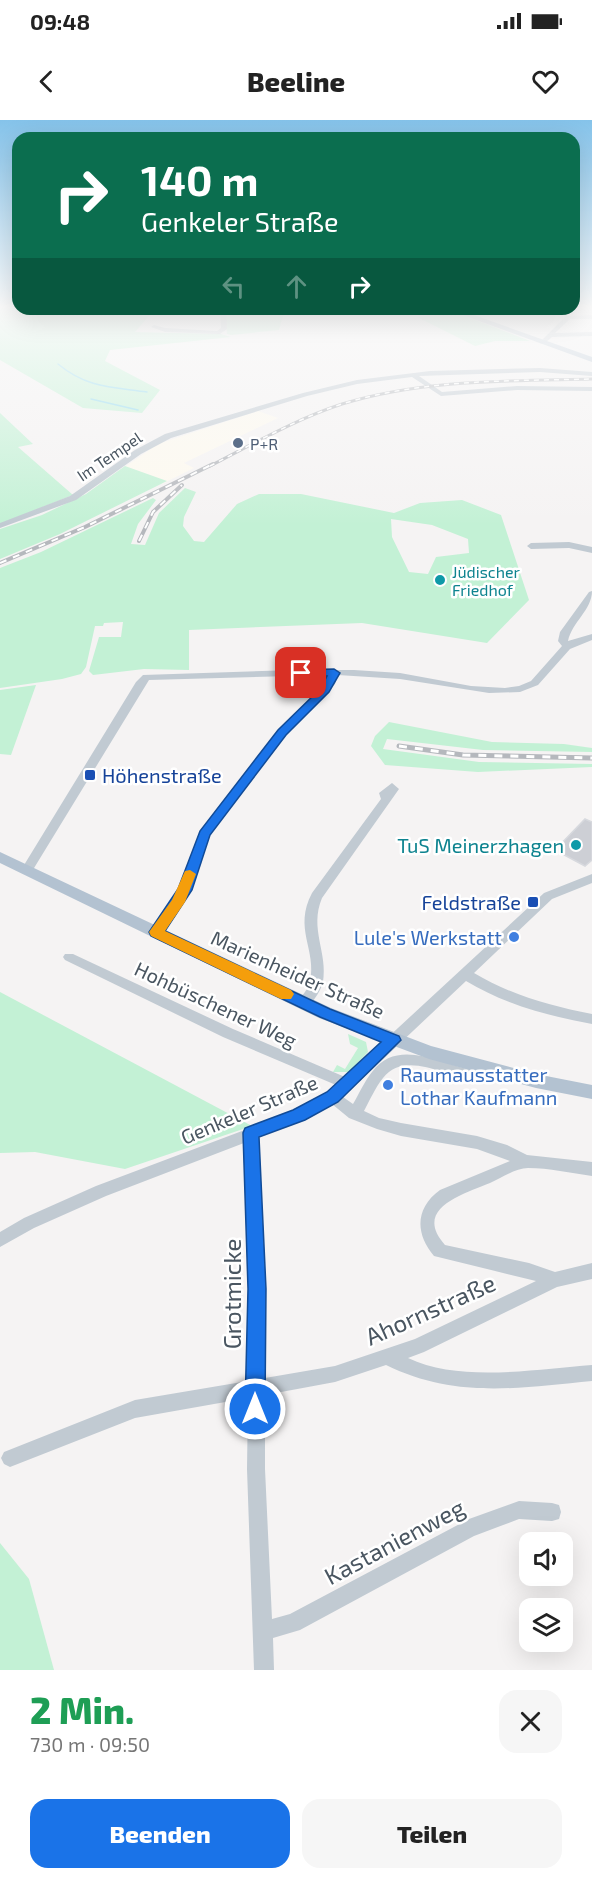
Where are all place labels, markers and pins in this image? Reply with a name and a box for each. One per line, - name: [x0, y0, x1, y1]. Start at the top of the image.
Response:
- place label: P+R: [250, 434, 278, 453]
- marker: P+R: [231, 436, 245, 450]
- place label: Jüdischer Friedhof: [452, 562, 521, 599]
- marker: Jüdischer Friedhof: [433, 573, 447, 587]
- pin: [275, 647, 326, 698]
- place label: Höhenstraße: [102, 763, 222, 787]
- marker: Höhenstraße: [83, 768, 97, 782]
- place label: TuS Meinerzhagen: [397, 833, 564, 857]
- marker: TuS Meinerzhagen: [569, 838, 583, 852]
- place label: Feldstraße: [421, 890, 521, 914]
- marker: Feldstraße: [526, 895, 540, 909]
- place label: Lule's Werkstatt: [354, 925, 502, 949]
- marker: Lule's Werkstatt: [507, 930, 521, 944]
- place label: Raumausstatter Lothar Kaufmann: [400, 1062, 557, 1109]
- marker: Raumausstatter Lothar Kaufmann: [381, 1078, 395, 1092]

